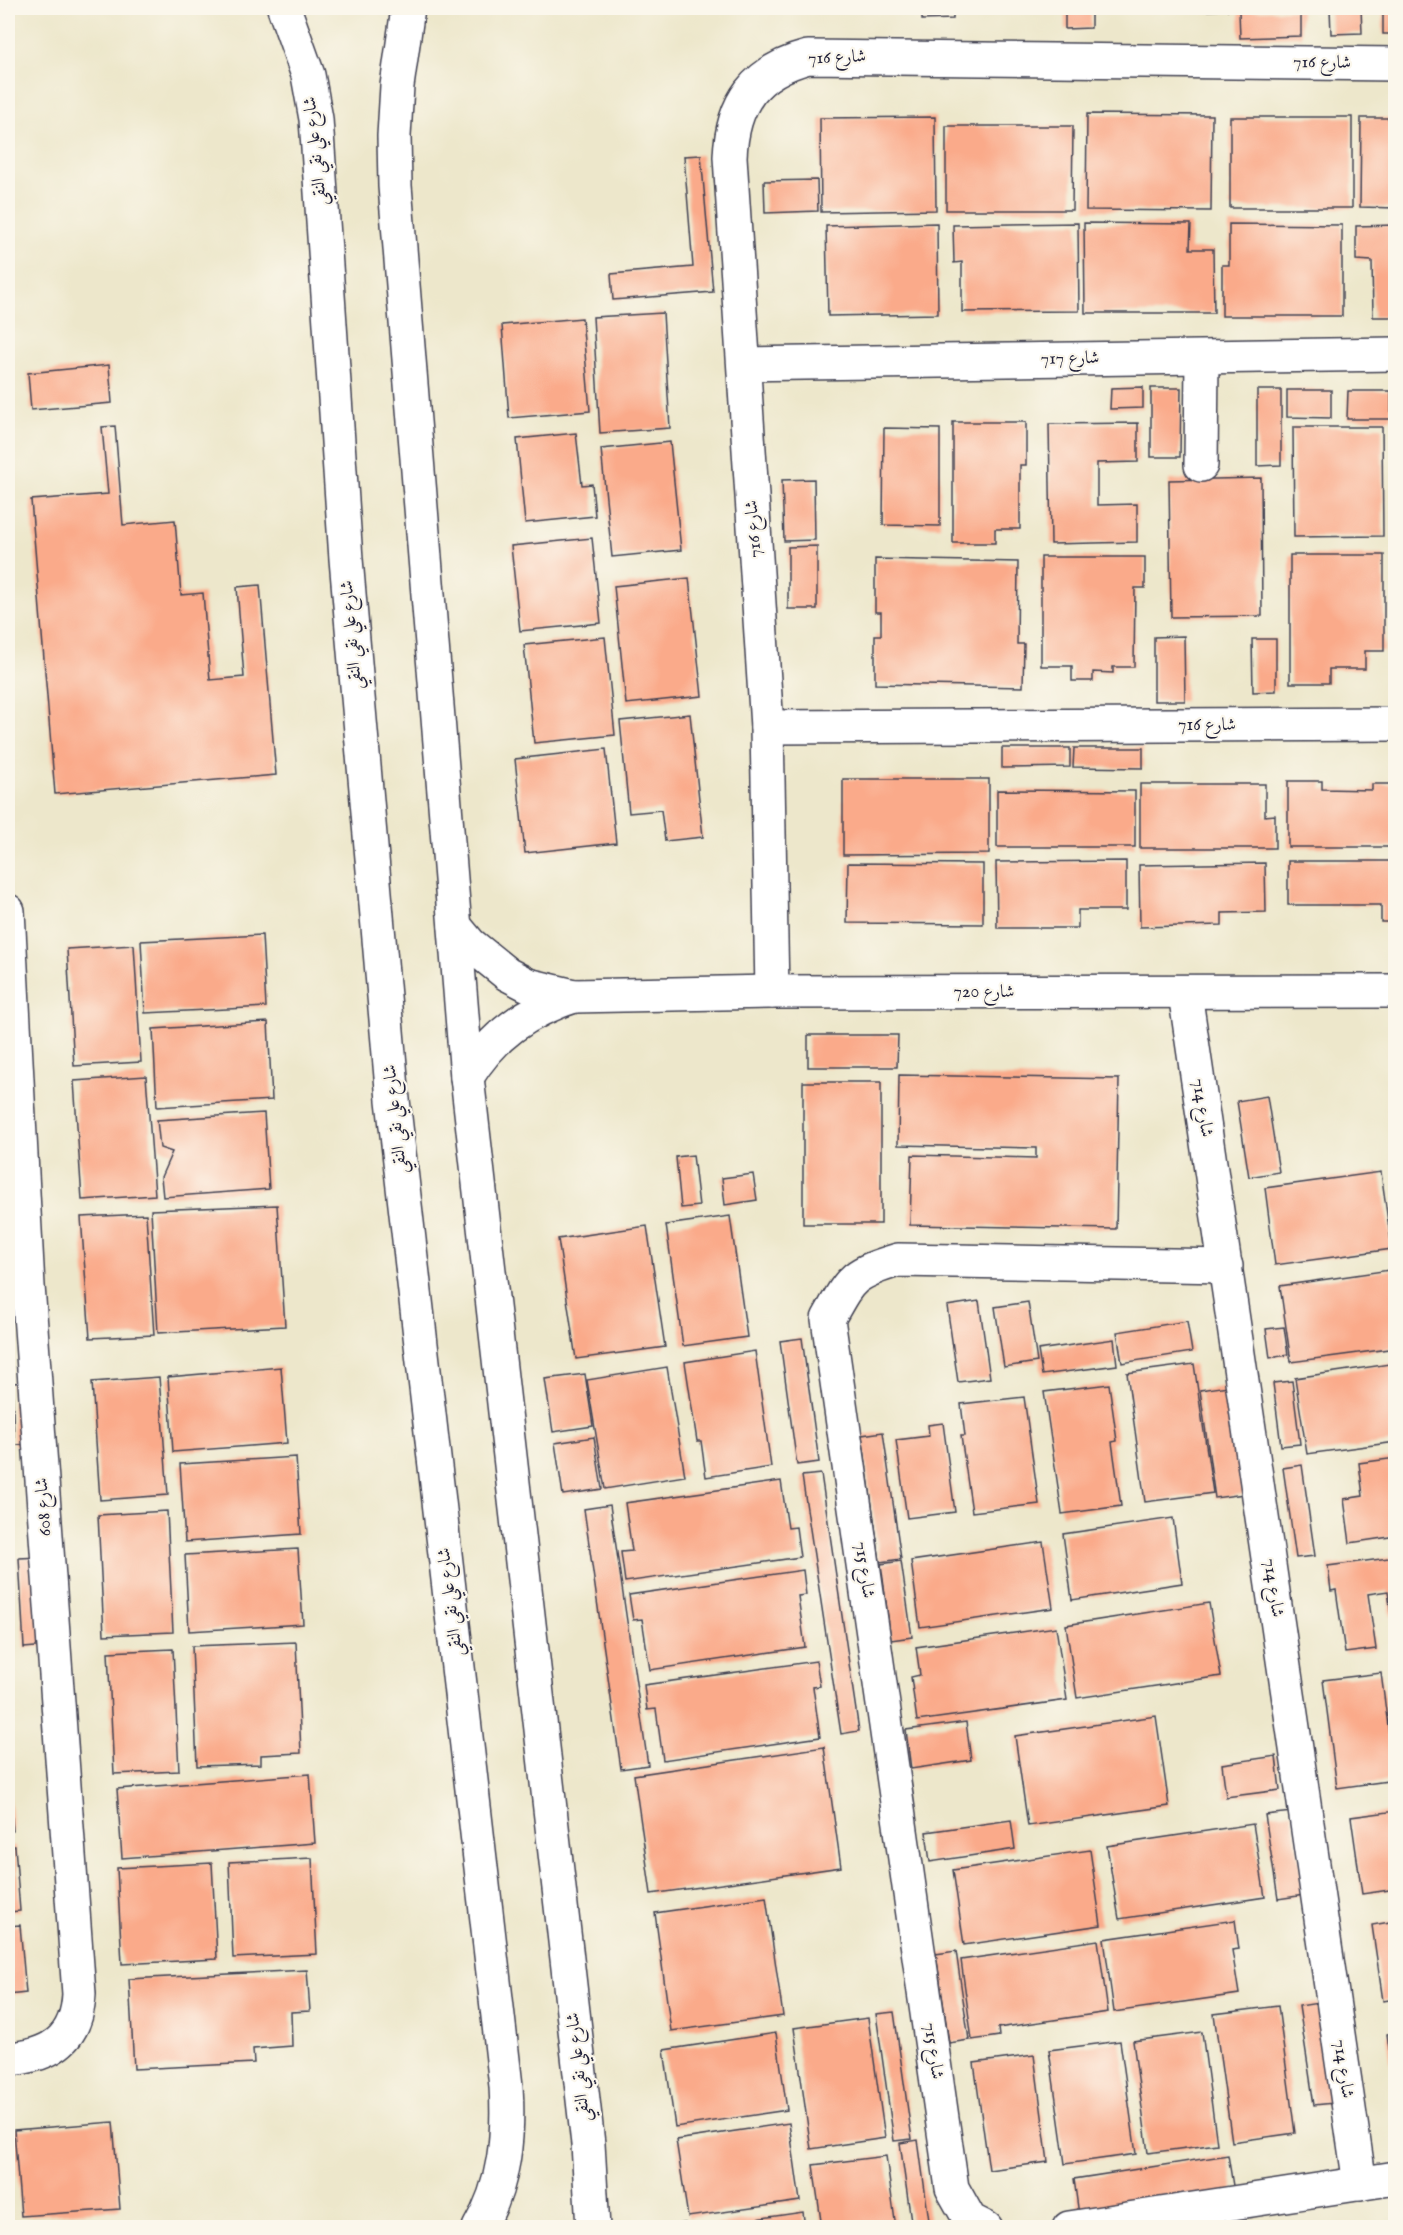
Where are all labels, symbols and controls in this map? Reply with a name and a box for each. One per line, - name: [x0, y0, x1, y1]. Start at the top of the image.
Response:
- street label: شارع 716: [808, 45, 866, 73]
- street label: شارع 716: [1293, 51, 1351, 77]
- street label: شارع علي نقي النقي: [299, 95, 338, 207]
- street label: شارع 717: [1040, 347, 1100, 373]
- street label: شارع 716: [741, 499, 769, 559]
- street label: شارع علي نقي النقي: [336, 579, 373, 690]
- street label: شارع 716: [1178, 714, 1236, 739]
- street label: شارع 720: [954, 981, 1014, 1006]
- street label: شارع علي نقي النقي: [379, 1063, 418, 1175]
- street label: شارع 714: [1184, 1077, 1218, 1139]
- street label: شارع 608: [30, 1477, 60, 1537]
- street label: شارع 715: [847, 1540, 879, 1600]
- street label: شارع علي نقي النقي: [433, 1546, 474, 1658]
- street label: شارع 714: [1256, 1557, 1289, 1619]
- street label: شارع علي نقي النقي: [562, 2011, 601, 2123]
- street label: شارع 715: [916, 2021, 948, 2081]
- street label: شارع 714: [1326, 2038, 1359, 2100]

